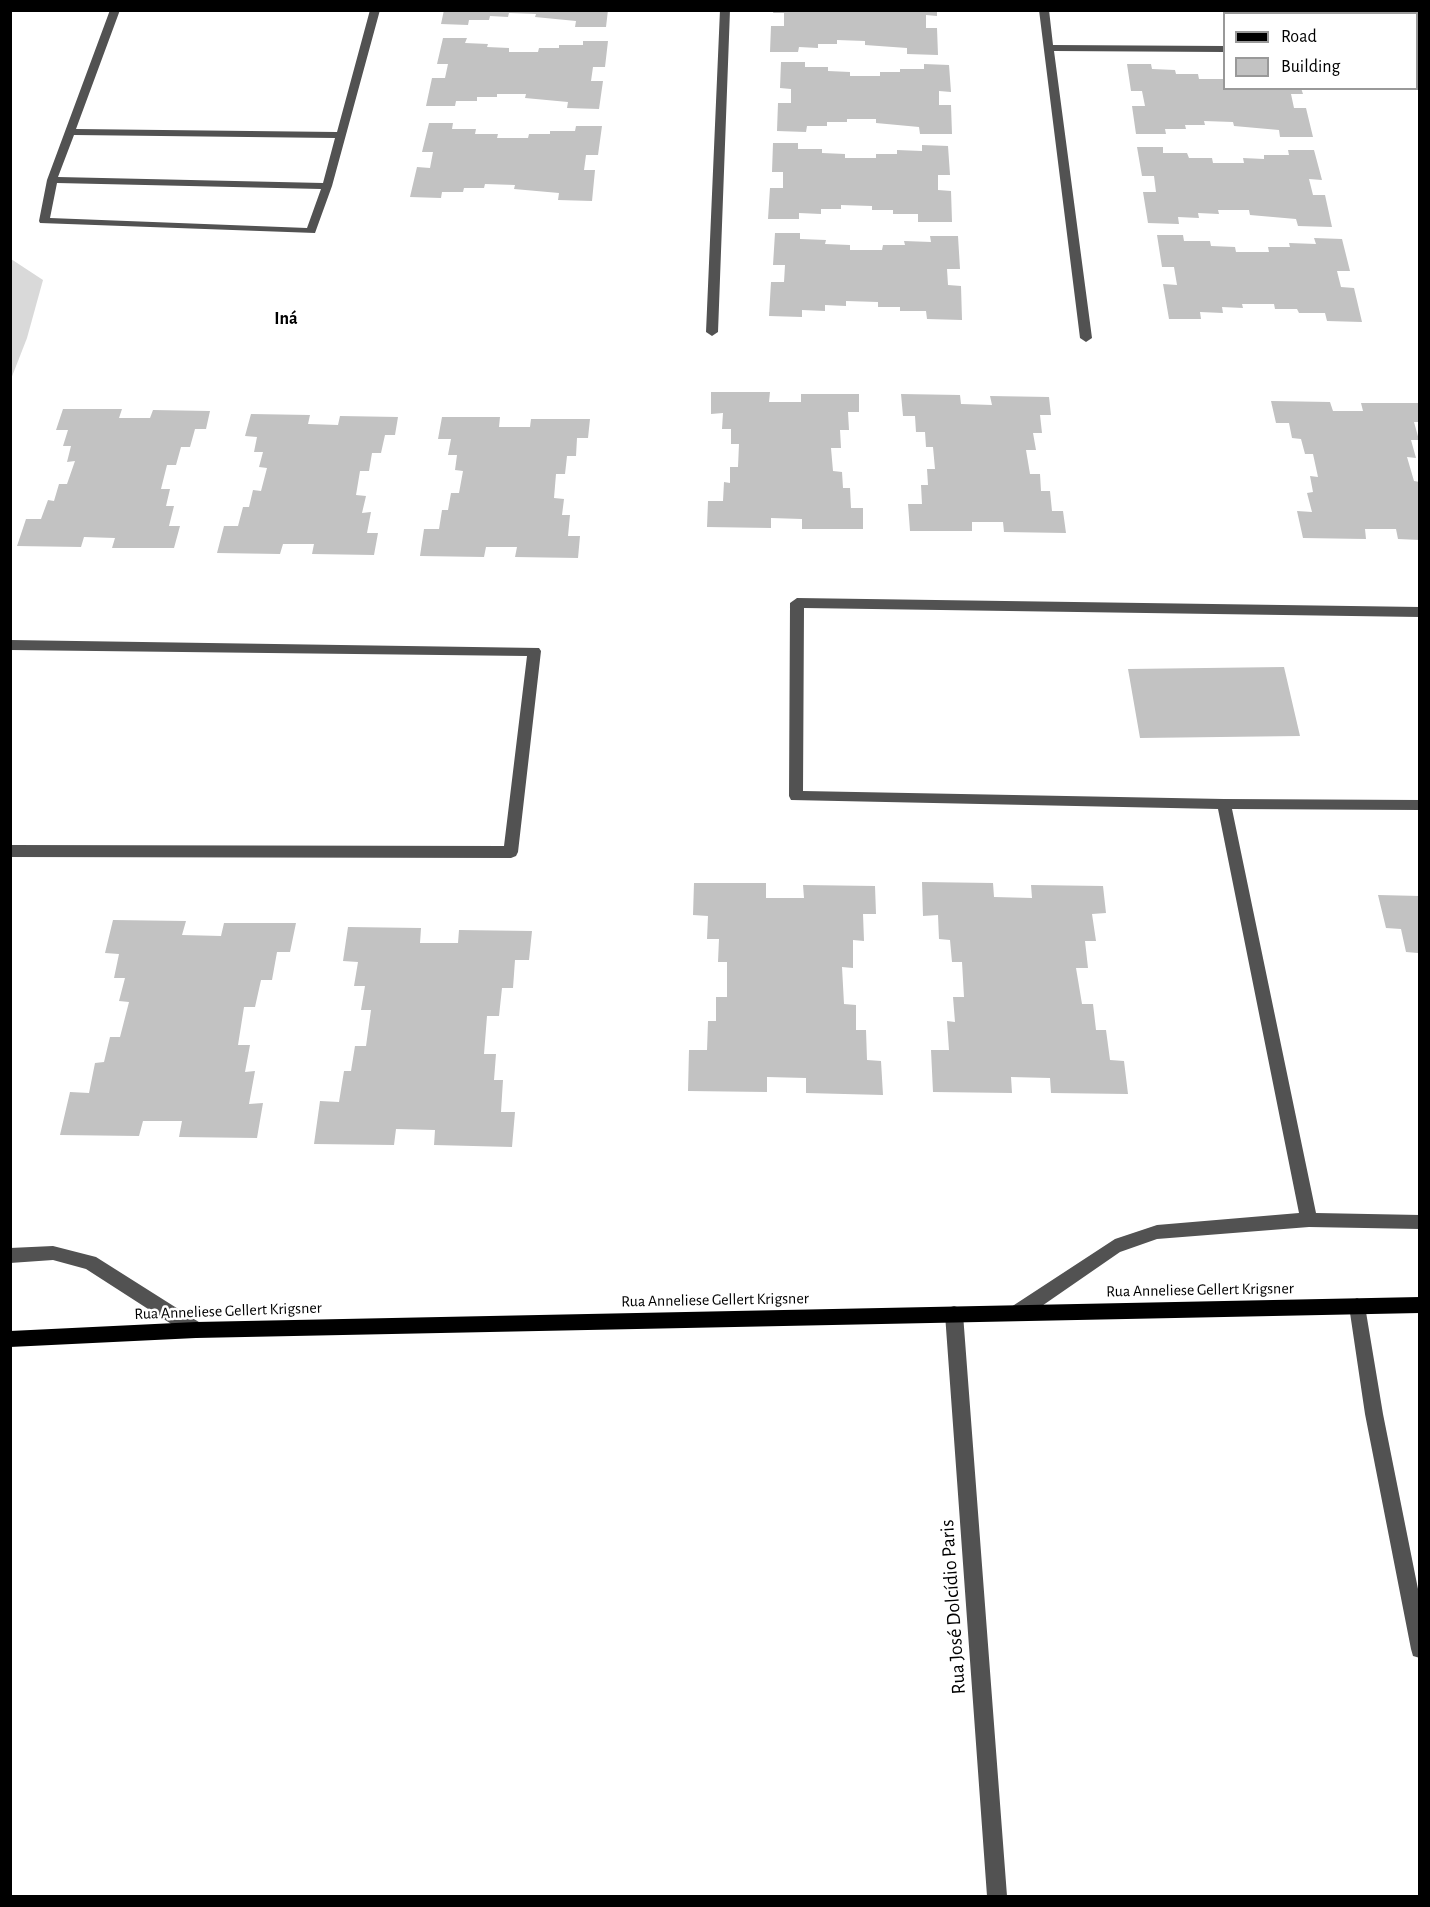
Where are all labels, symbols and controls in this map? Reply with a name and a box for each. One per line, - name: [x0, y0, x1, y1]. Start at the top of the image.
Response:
- legend: [1223, 12, 1418, 90]
- text: Road: [1281, 28, 1317, 46]
- text: Building: [1281, 58, 1340, 76]
- district label: Iná: [274, 308, 298, 330]
- street label: Rua Anneliese Gellert Krigsner: [1106, 1279, 1294, 1301]
- street label: Rua Anneliese Gellert Krigsner: [621, 1289, 809, 1311]
- street label: Rua Anneliese Gellert Krigsner: [134, 1298, 322, 1324]
- street label: Rua José Dolcídio Paris: [935, 1519, 971, 1695]

